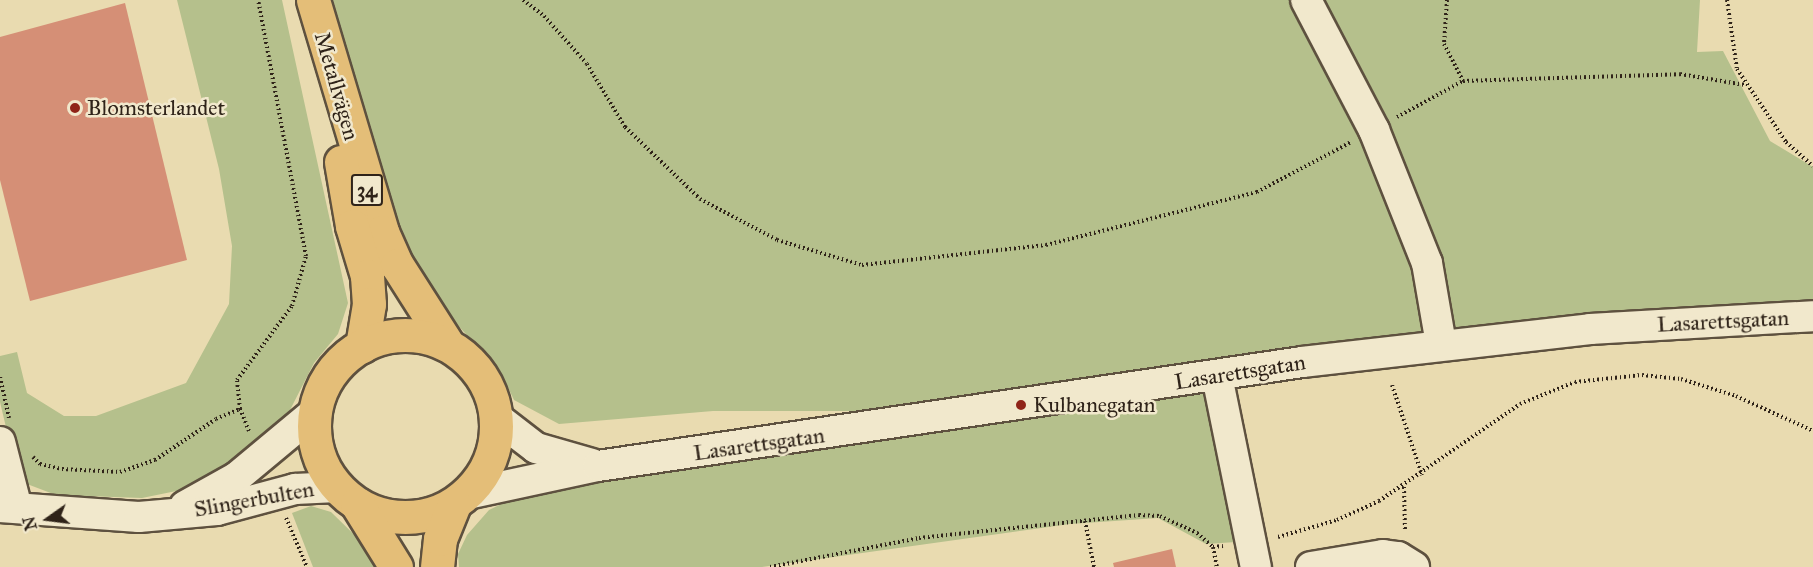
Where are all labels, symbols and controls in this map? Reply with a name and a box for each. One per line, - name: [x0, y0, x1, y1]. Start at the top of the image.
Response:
- street label: Metallvägen: [309, 29, 365, 143]
- place label: Blomsterlandet: [87, 95, 225, 121]
- marker: Blomsterlandet: [68, 101, 82, 115]
- road number: 34: [350, 172, 384, 208]
- street label: Lasarettsgatan: [1656, 304, 1790, 338]
- street label: Lasarettsgatan: [1173, 349, 1307, 395]
- place label: Kulbanegatan: [1033, 392, 1155, 418]
- marker: Kulbanegatan: [1014, 398, 1028, 412]
- street label: Lasarettsgatan: [692, 422, 826, 466]
- street label: Slingerbulten: [192, 475, 316, 523]
- north arrow: [18, 489, 78, 549]
- text: N: [19, 515, 41, 532]

